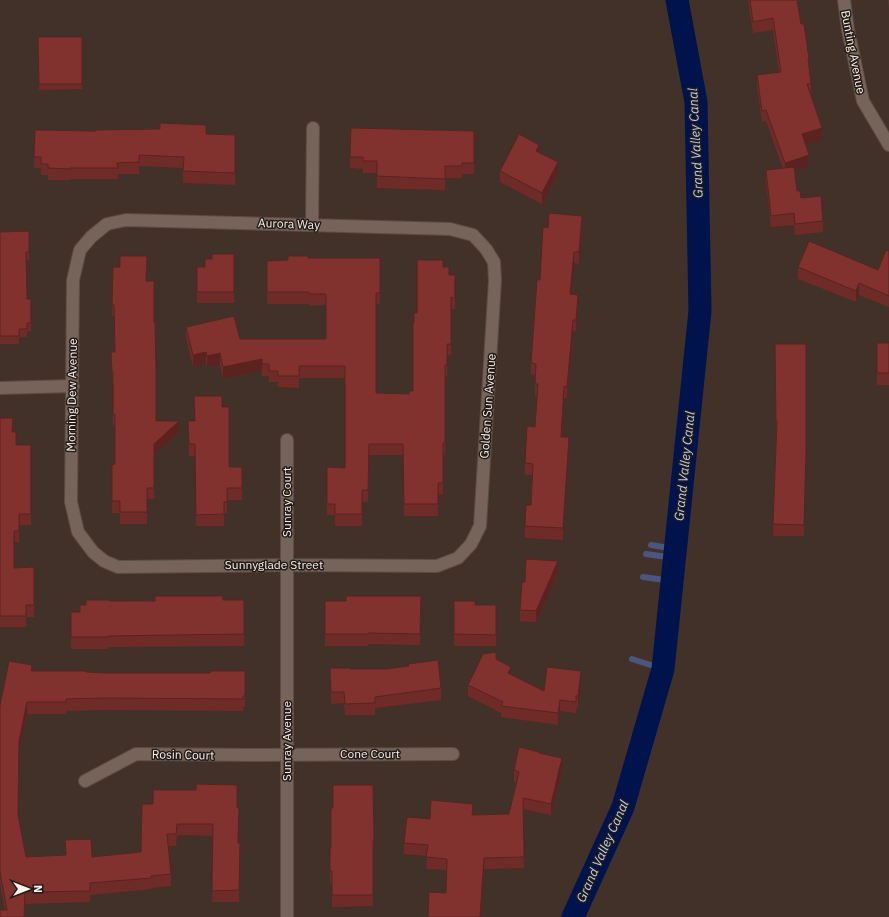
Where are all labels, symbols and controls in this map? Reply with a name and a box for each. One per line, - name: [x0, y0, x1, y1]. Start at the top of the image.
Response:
- street label: Bunting Avenue: [838, 9, 869, 95]
- water label: Grand Valley Canal: [684, 87, 707, 198]
- street label: Aurora Way: [258, 215, 320, 232]
- street label: Morning Dew Avenue: [63, 338, 80, 452]
- street label: Golden Sun Avenue: [476, 353, 499, 459]
- water label: Grand Valley Canal: [670, 410, 699, 522]
- street label: Sunray Court: [279, 467, 294, 537]
- street label: Sunnyglade Street: [225, 557, 323, 572]
- street label: Sunray Avenue: [279, 700, 294, 781]
- street label: Rosin Court: [152, 746, 214, 763]
- street label: Cone Court: [340, 746, 400, 761]
- water label: Grand Valley Canal: [572, 797, 633, 905]
- north arrow: [8, 869, 48, 909]
- text: N: [31, 885, 45, 893]

